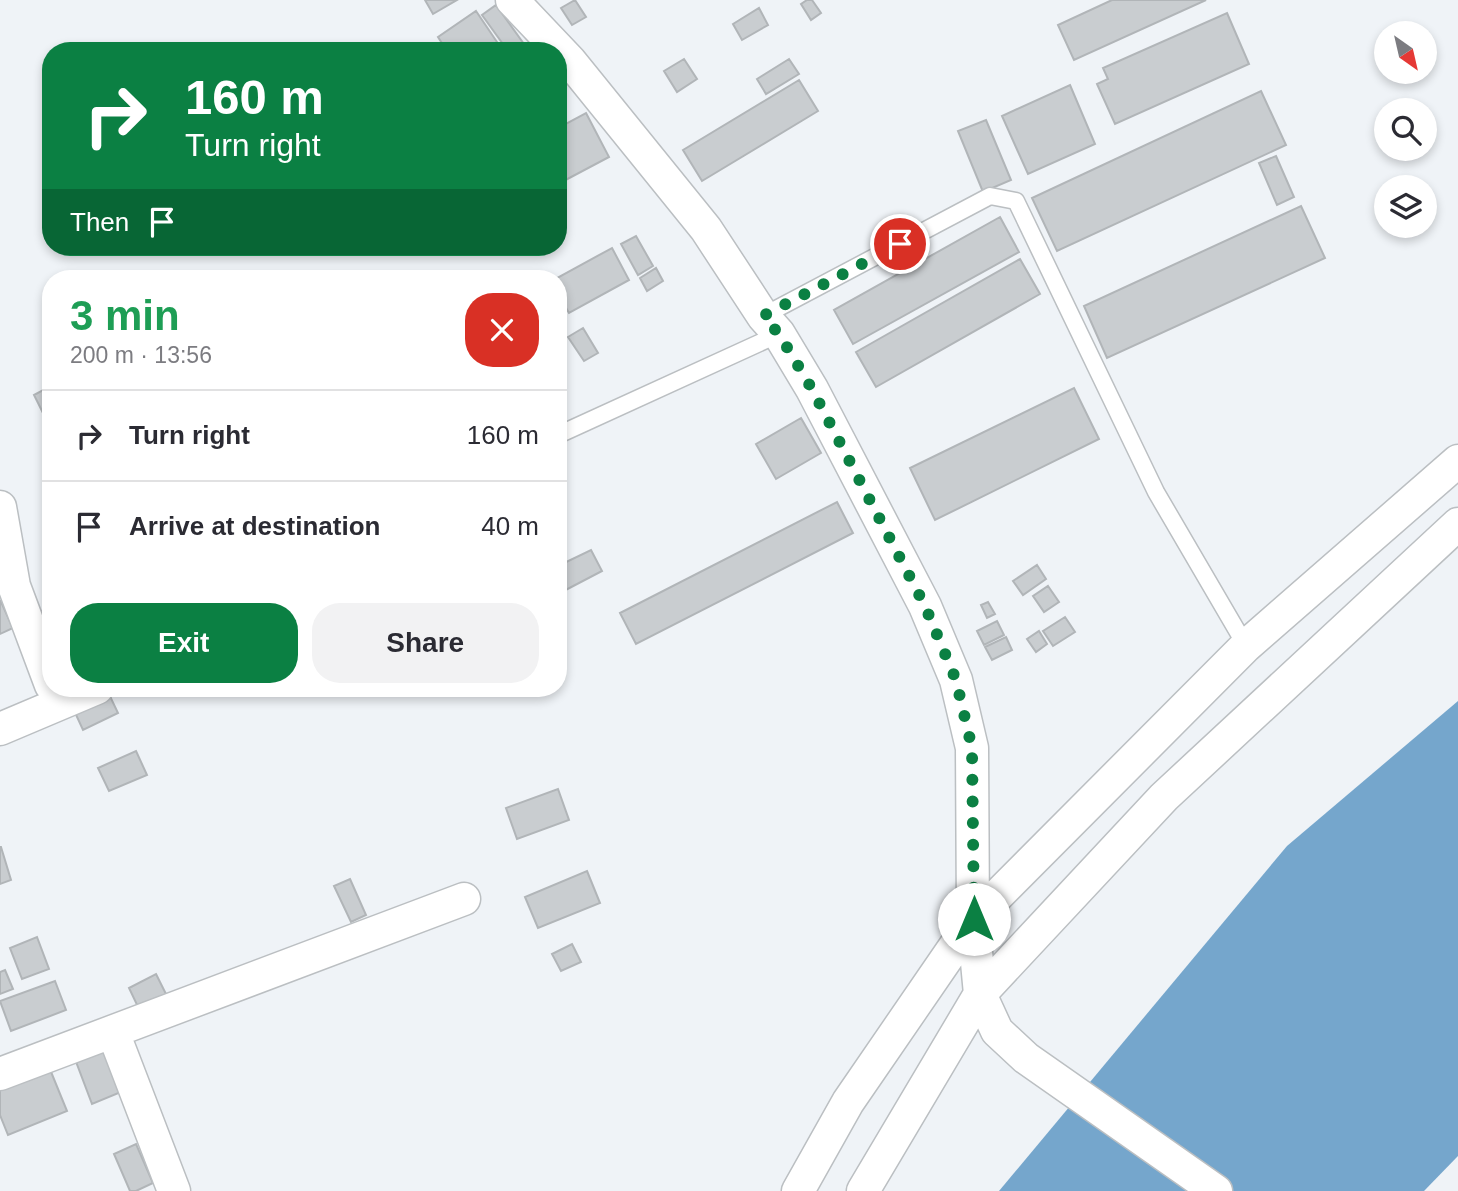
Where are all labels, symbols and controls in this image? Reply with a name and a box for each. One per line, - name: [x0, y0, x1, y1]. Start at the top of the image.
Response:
- north arrow: [1374, 21, 1437, 84]
- map controls: [1374, 21, 1437, 238]
- icon: right: [70, 70, 161, 161]
- text: 160 m: [185, 70, 324, 124]
- button: search: [1374, 98, 1437, 161]
- text: Turn right: [185, 127, 321, 163]
- button: layers: [1374, 175, 1437, 238]
- icon: arrive: [143, 203, 181, 241]
- text: Then: [70, 207, 129, 237]
- pin: [870, 214, 930, 274]
- icon: arrive: [881, 225, 919, 263]
- text: 3 min: [70, 292, 180, 339]
- button: close: [465, 293, 539, 367]
- text: 200 m · 13:56: [70, 342, 212, 368]
- icon: right: [70, 417, 108, 455]
- text: Turn right: [129, 420, 250, 450]
- text: 160 m: [467, 420, 539, 450]
- icon: arrive: [70, 508, 108, 546]
- text: Arrive at destination: [129, 511, 380, 541]
- text: 40 m: [481, 511, 539, 541]
- button: Exit: [70, 603, 298, 683]
- button: Share: [312, 603, 539, 683]
- position arrow: [937, 882, 1011, 956]

